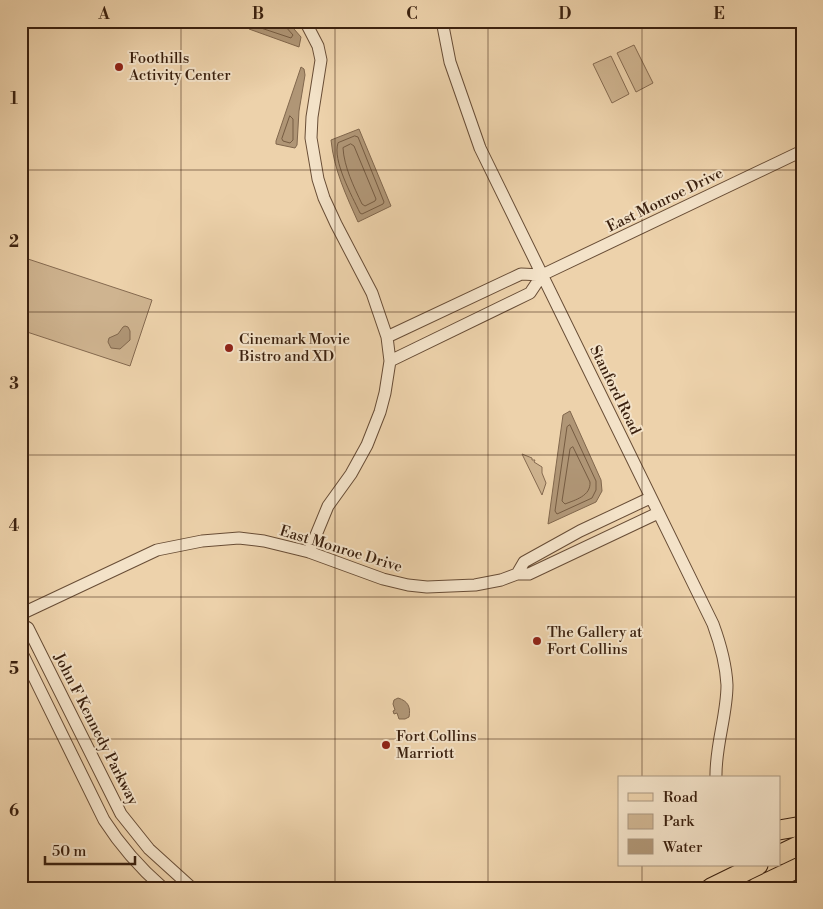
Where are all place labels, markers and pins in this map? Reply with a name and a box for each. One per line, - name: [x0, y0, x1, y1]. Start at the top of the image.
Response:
- place label: Foothills Activity Center: [128, 49, 231, 85]
- marker: Foothills Activity Center: [113, 61, 125, 73]
- place label: Cinemark Movie Bistro and XD: [238, 330, 350, 366]
- marker: Cinemark Movie Bistro and XD: [223, 342, 235, 354]
- place label: The Gallery at Fort Collins: [547, 623, 643, 659]
- marker: The Gallery at Fort Collins: [531, 635, 543, 647]
- place label: Fort Collins Marriott: [396, 727, 477, 763]
- marker: Fort Collins Marriott: [380, 739, 392, 751]

